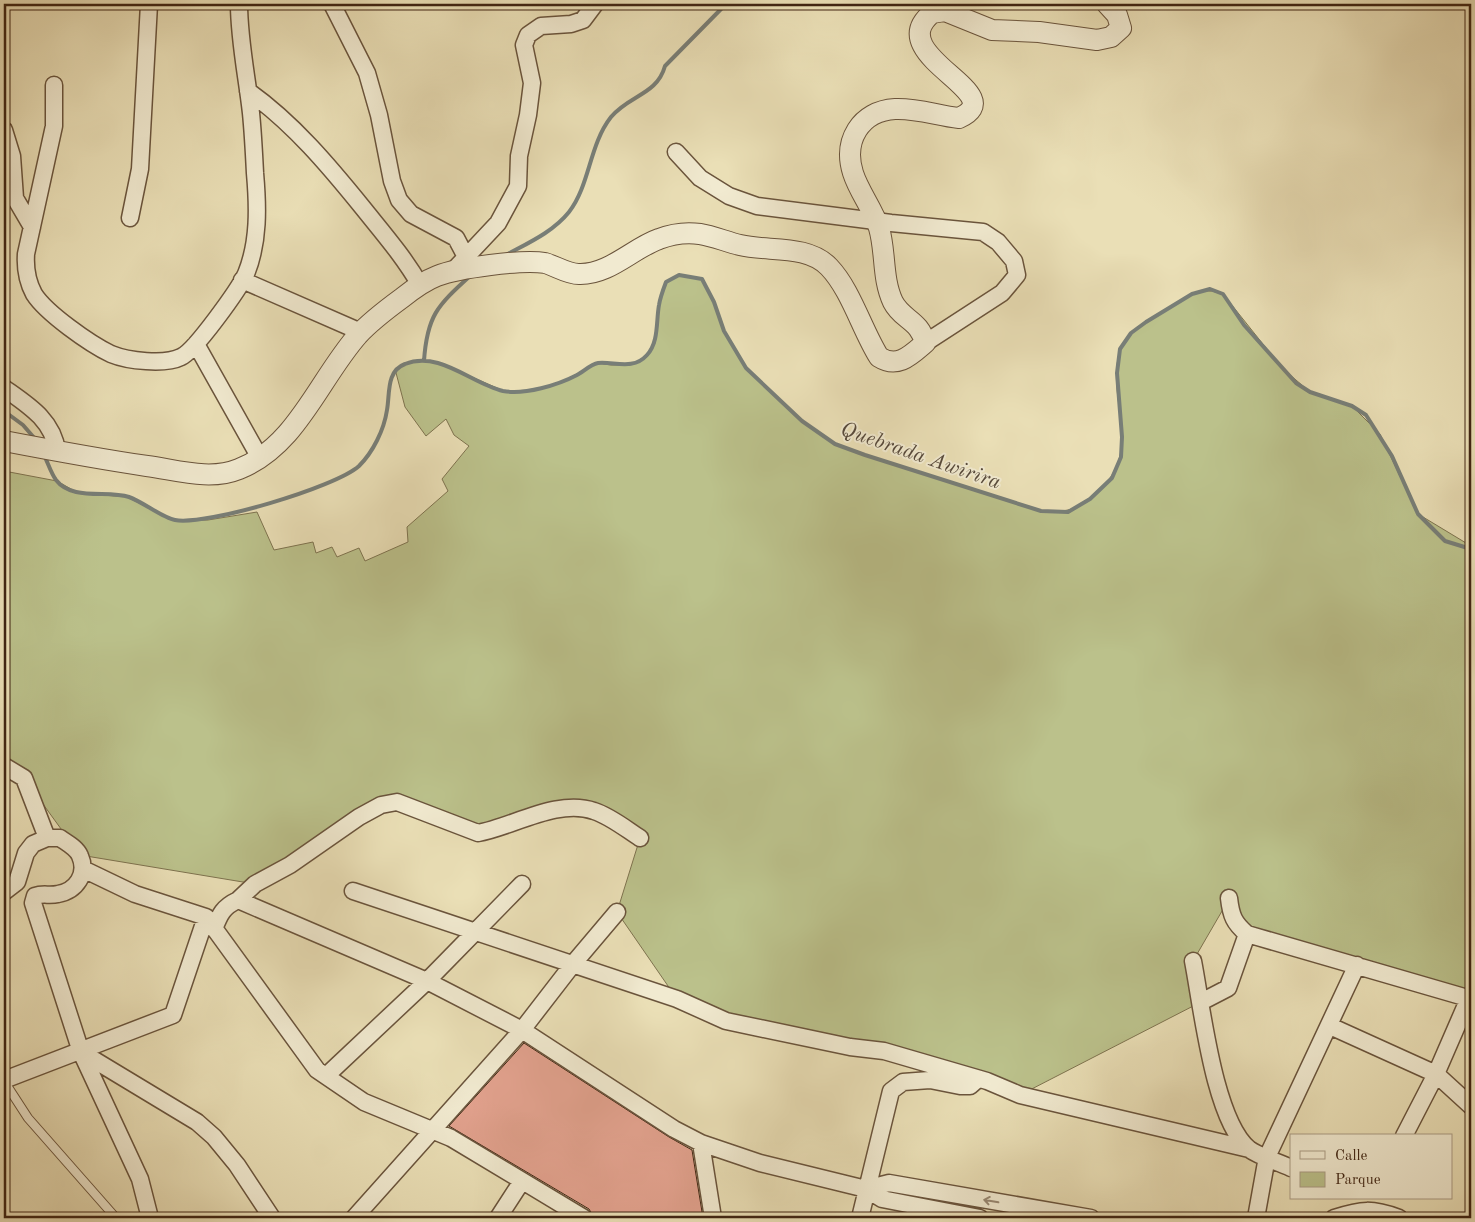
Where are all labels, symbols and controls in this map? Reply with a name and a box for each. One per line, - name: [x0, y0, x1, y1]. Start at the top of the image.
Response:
- water label: Quebrada Awirira: [838, 419, 1003, 494]
- legend: [1290, 1134, 1452, 1200]
- text: Calle: [1335, 1149, 1368, 1164]
- text: Parque: [1335, 1173, 1381, 1188]
- one-way arrow: [984, 1195, 1000, 1205]

